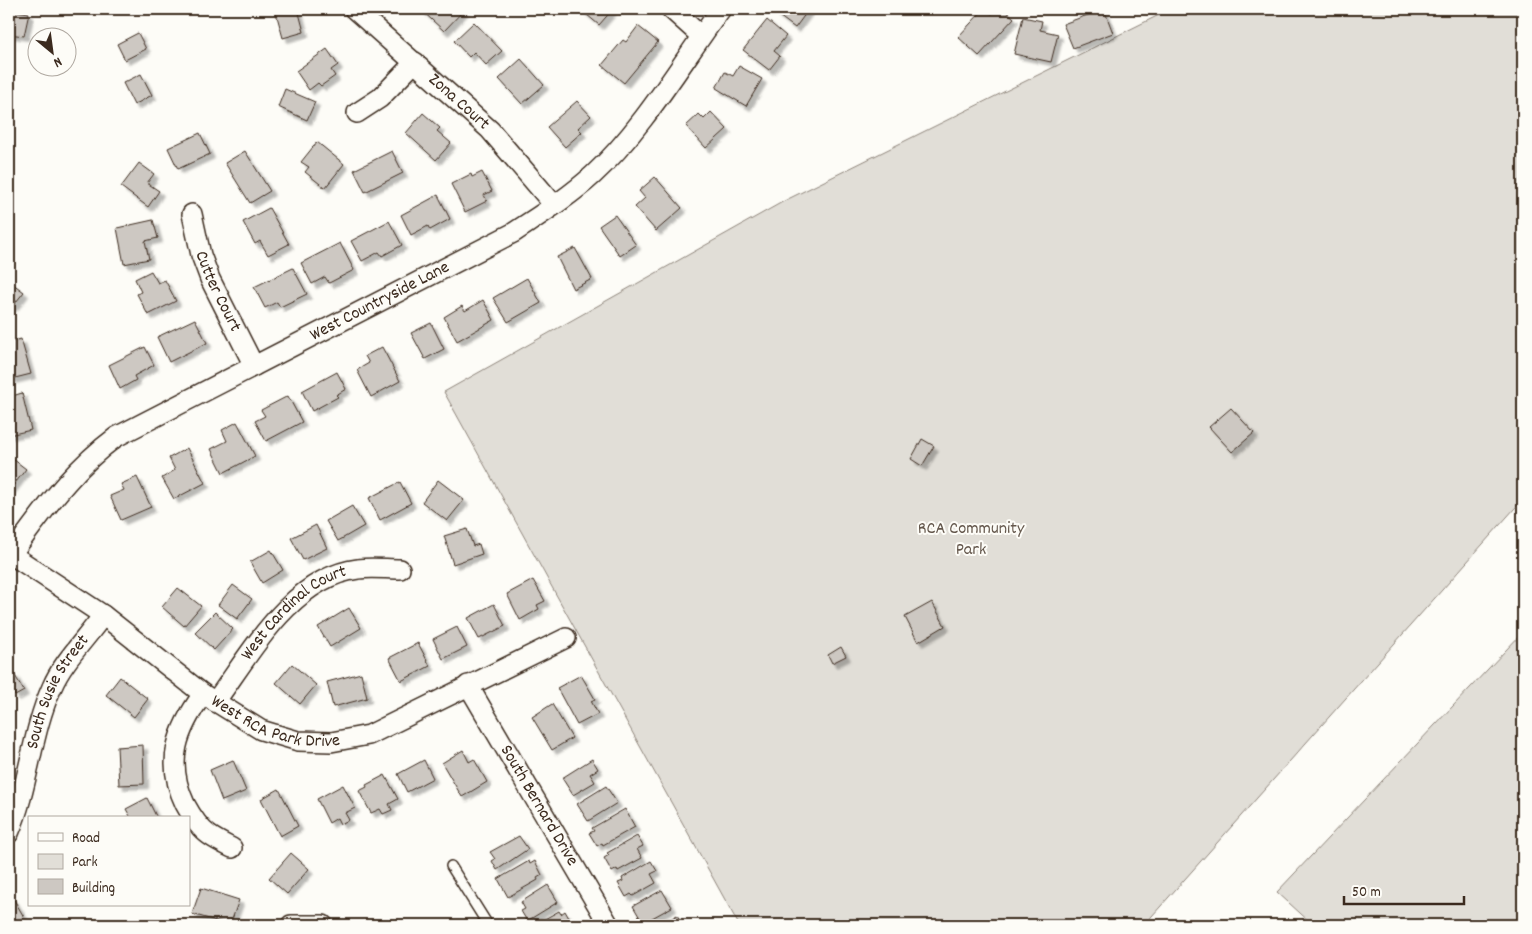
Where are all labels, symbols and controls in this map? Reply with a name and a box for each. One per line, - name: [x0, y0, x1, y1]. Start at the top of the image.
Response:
- north arrow: [28, 28, 78, 78]
- text: N: [49, 51, 65, 72]
- street label: Zona Court: [422, 68, 495, 137]
- street label: Cutter Court: [188, 247, 247, 336]
- street label: West Countryside Lane: [306, 255, 454, 348]
- park label: RCA Community Park: [918, 517, 1025, 563]
- street label: West Cardinal Court: [235, 559, 350, 666]
- street label: South Susie Street: [20, 629, 96, 752]
- street label: West RCA Park Drive: [206, 689, 342, 755]
- street label: South Bernard Drive: [494, 740, 584, 871]
- legend: [28, 816, 190, 906]
- text: Road: [72, 828, 100, 850]
- text: Park: [72, 852, 98, 874]
- scale bar: [1344, 874, 1464, 906]
- text: Building: [72, 878, 115, 900]
- text: 50 m: [1352, 882, 1381, 904]

